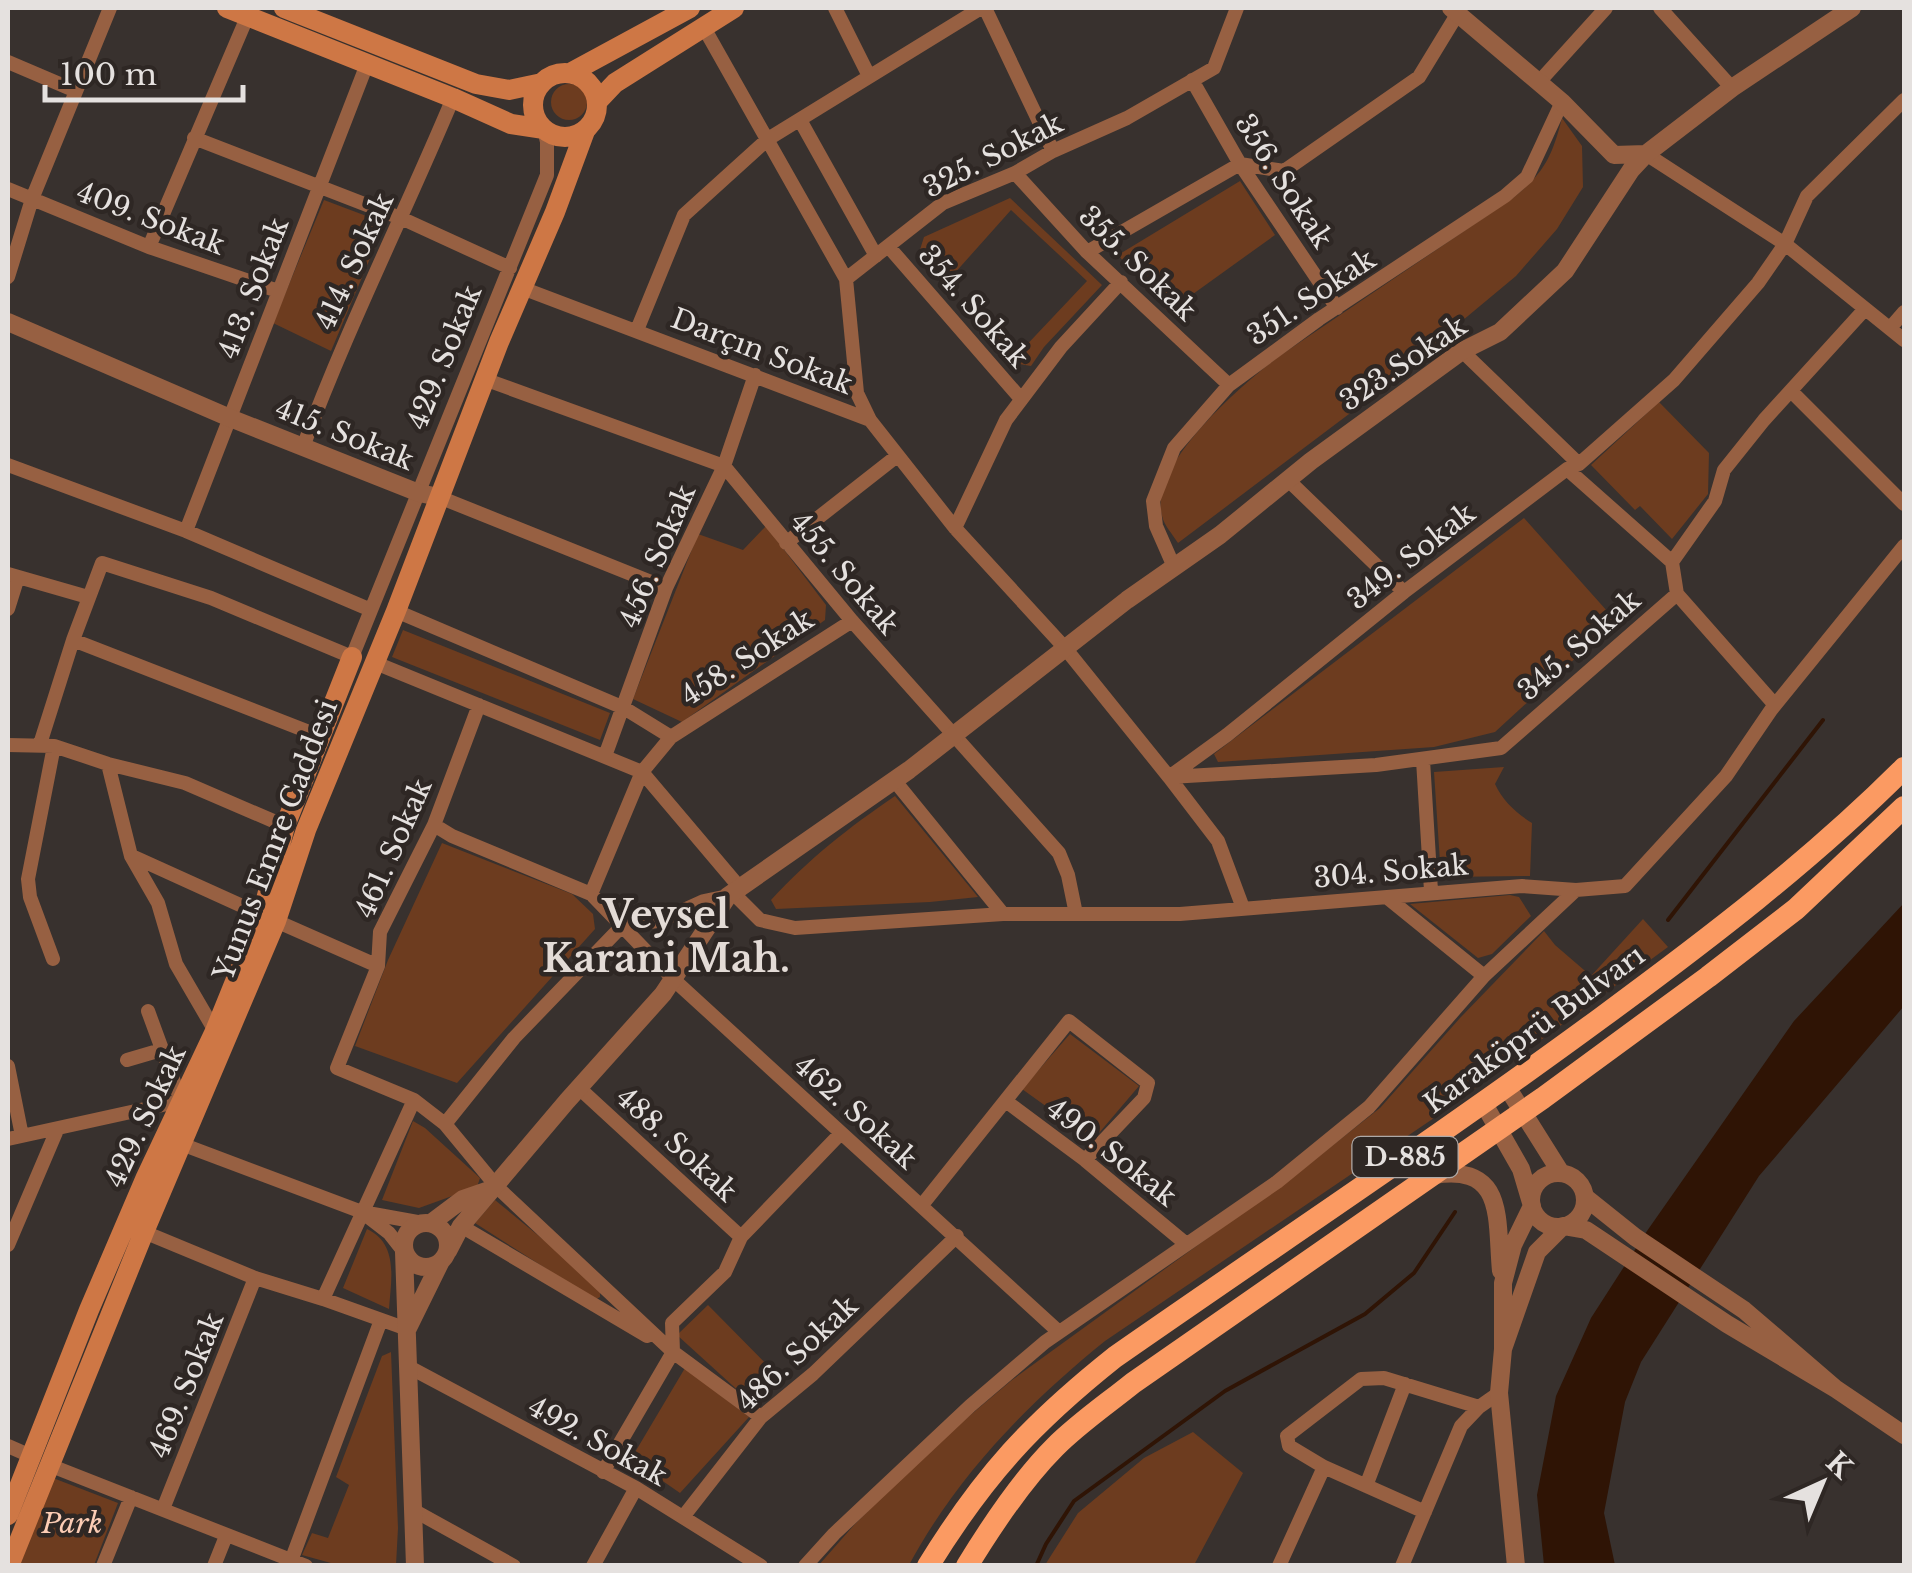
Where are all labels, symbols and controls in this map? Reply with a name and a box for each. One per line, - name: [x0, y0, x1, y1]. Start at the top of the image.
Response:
- scale bar: [45, 40, 242, 102]
- text: 100 m: [60, 56, 157, 93]
- street label: 325. Sokak: [918, 105, 1070, 206]
- street label: 356. Sokak: [1227, 108, 1340, 256]
- street label: 409. Sokak: [72, 174, 230, 263]
- street label: 414. Sokak: [308, 186, 402, 335]
- street label: 355. Sokak: [1071, 198, 1205, 329]
- street label: 413. Sokak: [211, 212, 297, 364]
- street label: 354. Sokak: [911, 238, 1037, 375]
- street label: 351. Sokak: [1240, 241, 1383, 353]
- street label: 429. Sokak: [400, 279, 490, 435]
- street label: Darçın Sokak: [666, 301, 858, 402]
- street label: 323.Sokak: [1333, 308, 1474, 419]
- street label: 415. Sokak: [270, 391, 420, 478]
- street label: 456. Sokak: [612, 479, 704, 633]
- street label: 349. Sokak: [1340, 495, 1483, 617]
- street label: 455. Sokak: [783, 505, 907, 642]
- street label: 345. Sokak: [1511, 582, 1648, 708]
- street label: 458. Sokak: [674, 601, 821, 713]
- street label: Yunus Emre Caddesi: [205, 695, 345, 987]
- street label: 461. Sokak: [347, 772, 440, 923]
- street label: 304. Sokak: [1312, 847, 1471, 896]
- district label: Veysel Karani Mah.: [542, 891, 790, 982]
- street label: Karaköprü Bulvarı: [1417, 938, 1651, 1121]
- street label: 429. Sokak: [97, 1039, 194, 1193]
- street label: 462. Sokak: [787, 1048, 925, 1177]
- street label: 488. Sokak: [609, 1080, 745, 1210]
- street label: 490. Sokak: [1040, 1091, 1184, 1215]
- road number: D-885: [1352, 1137, 1458, 1177]
- street label: 486. Sokak: [729, 1288, 866, 1418]
- street label: 469. Sokak: [141, 1307, 232, 1463]
- street label: 492. Sokak: [522, 1389, 674, 1494]
- north arrow: [1772, 1433, 1872, 1533]
- text: K: [1819, 1445, 1860, 1487]
- park label: Park: [40, 1506, 103, 1541]

